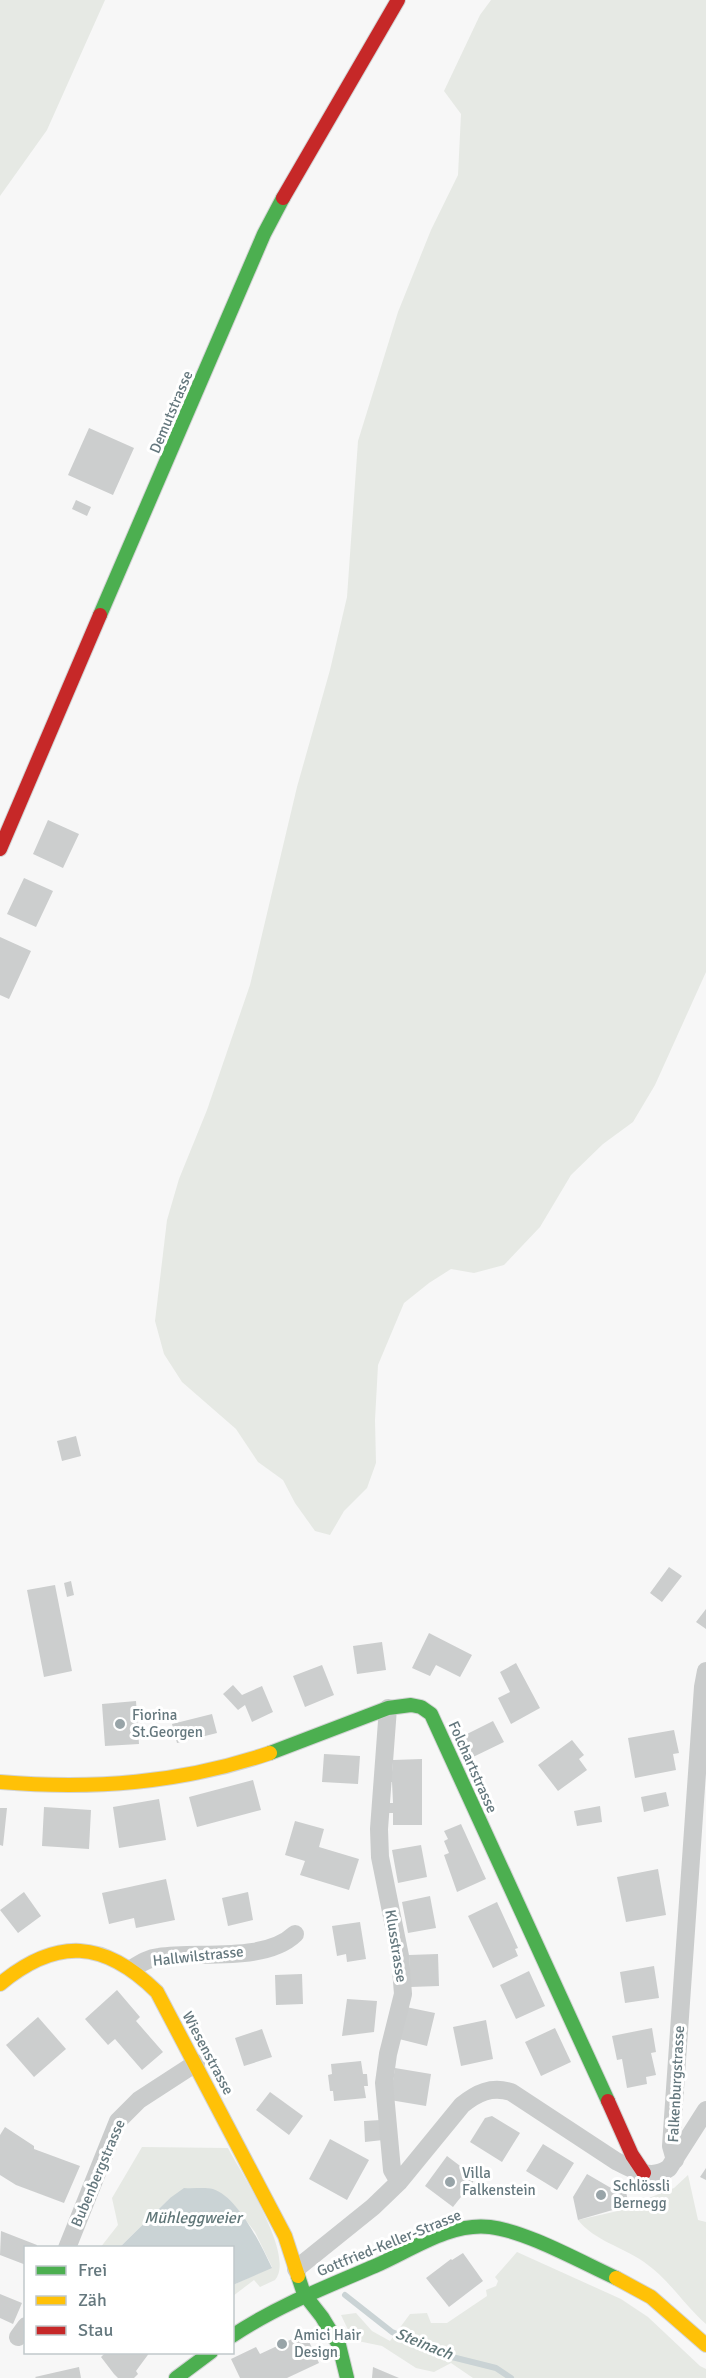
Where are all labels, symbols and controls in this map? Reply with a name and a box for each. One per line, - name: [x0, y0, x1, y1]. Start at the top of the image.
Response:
- street label: Demutstrasse: [146, 368, 196, 456]
- place label: Fiorina St.Georgen: [132, 1706, 203, 1741]
- marker: Fiorina St.Georgen: [113, 1717, 127, 1731]
- street label: Folchartstrasse: [445, 1718, 501, 1816]
- street label: Klusstrasse: [381, 1908, 411, 1984]
- street label: Hallwilstrasse: [152, 1942, 244, 1970]
- street label: Wiesenstrasse: [178, 2008, 238, 2098]
- street label: Falkenburgstrasse: [664, 2025, 688, 2143]
- street label: Bubenbergstrasse: [67, 2117, 129, 2229]
- place label: Villa Falkenstein: [462, 2164, 536, 2199]
- marker: Villa Falkenstein: [443, 2175, 457, 2189]
- place label: Schlössli Bernegg: [613, 2177, 670, 2212]
- marker: Schlössli Bernegg: [594, 2188, 608, 2202]
- street label: Gottfried-Keller-Strasse: [314, 2206, 464, 2280]
- water label: Mühleggweier: [144, 2208, 244, 2228]
- legend: [24, 2246, 234, 2354]
- text: Frei: [78, 2259, 107, 2281]
- text: Zäh: [78, 2289, 107, 2311]
- text: Stau: [78, 2319, 113, 2341]
- water label: Steinach: [393, 2324, 457, 2365]
- place label: Amici Hair Design: [294, 2326, 362, 2361]
- marker: Amici Hair Design: [275, 2337, 289, 2351]

